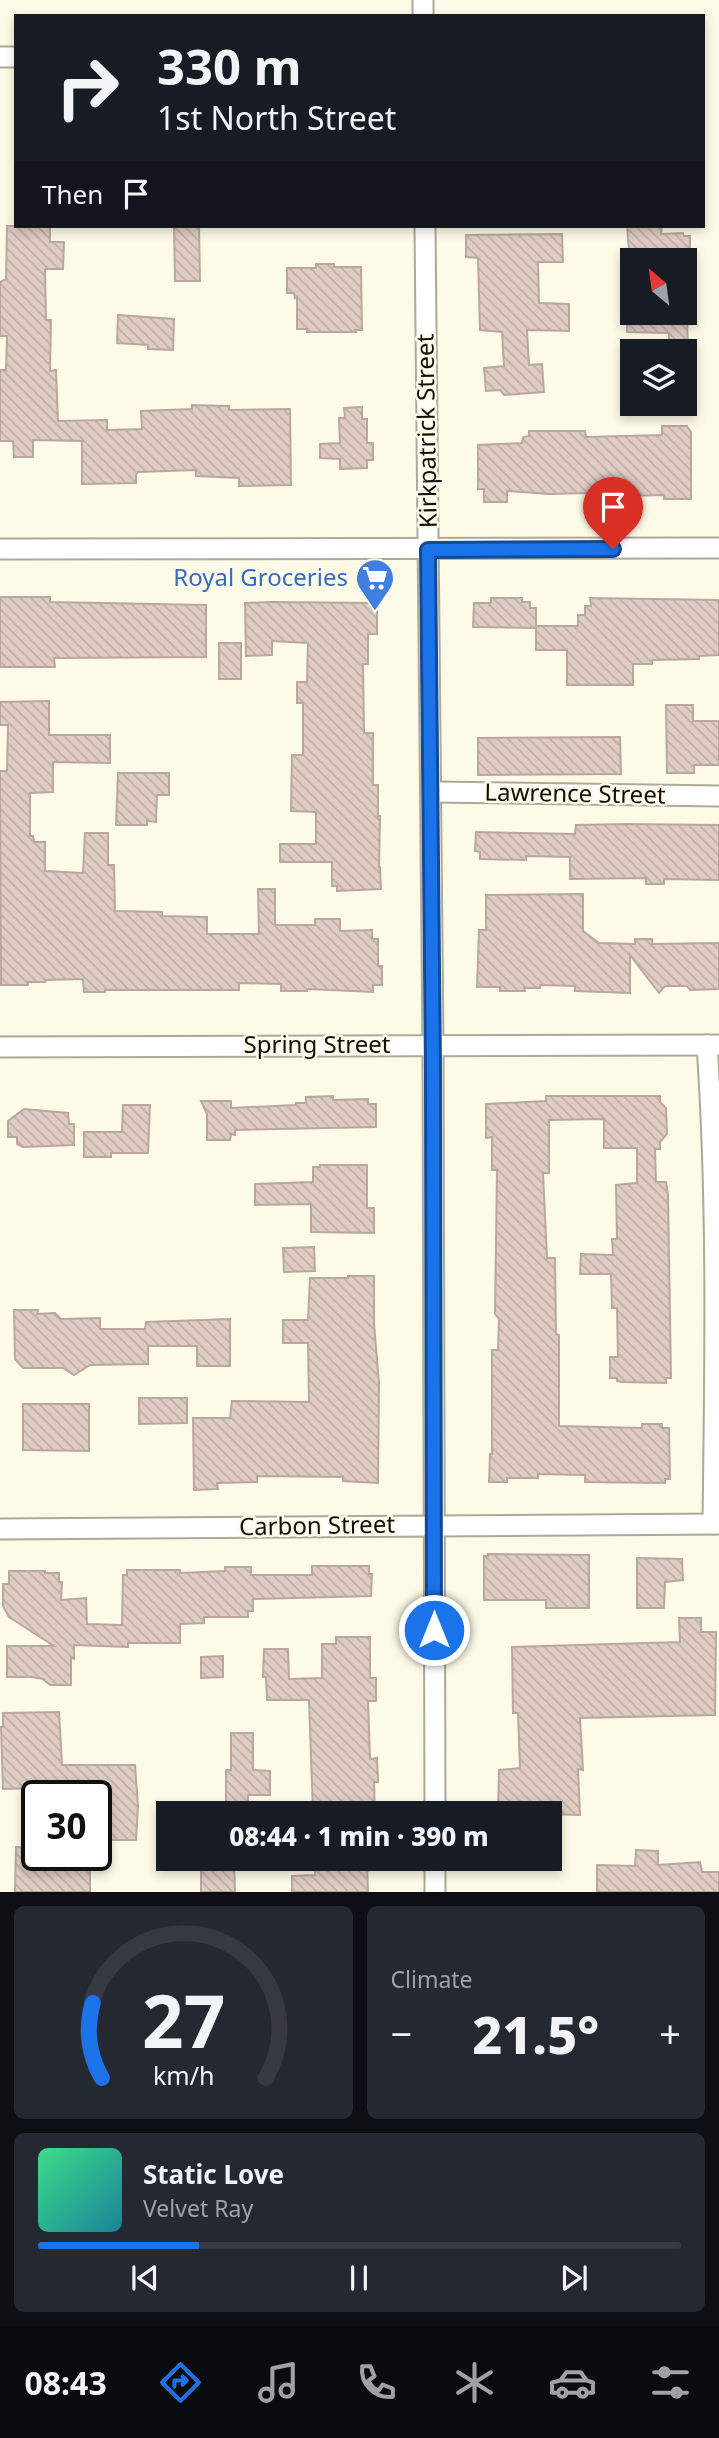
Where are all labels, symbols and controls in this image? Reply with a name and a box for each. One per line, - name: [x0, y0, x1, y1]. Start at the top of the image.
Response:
- text: 330 m: [157, 33, 302, 99]
- icon: right: [42, 42, 133, 133]
- text: 1st North Street: [157, 96, 396, 139]
- icon: arrive: [117, 175, 155, 213]
- text: Then: [42, 176, 103, 212]
- north arrow: [620, 248, 696, 326]
- map controls: [620, 248, 697, 416]
- street label: Kirkpatrick Street: [407, 333, 444, 528]
- button: layers: [620, 339, 697, 416]
- pin: [583, 477, 643, 549]
- icon: arrive: [594, 488, 632, 526]
- supermarket icon: Royal Groceries: [354, 557, 396, 612]
- place label: Royal Groceries: [173, 560, 348, 593]
- street label: Lawrence Street: [484, 774, 666, 811]
- street label: Spring Street: [244, 1027, 391, 1060]
- street label: Carbon Street: [239, 1507, 396, 1542]
- position arrow: [397, 1593, 471, 1667]
- speed limit sign: 30: [21, 1780, 112, 1871]
- text: 08:44 · 1 min · 390 m: [229, 1818, 489, 1854]
- text: Climate: [391, 1963, 473, 1995]
- text: 27: [142, 1971, 225, 2070]
- text: 21.5°: [472, 1998, 599, 2069]
- text: −: [391, 2007, 412, 2059]
- text: +: [659, 2007, 681, 2059]
- text: km/h: [152, 2058, 214, 2092]
- text: Static Love: [143, 2156, 284, 2192]
- text: Velvet Ray: [143, 2192, 253, 2224]
- icon: previous: [126, 2259, 164, 2297]
- icon: pause: [340, 2259, 378, 2297]
- icon: next: [555, 2259, 593, 2297]
- icon: directions: [156, 2358, 205, 2407]
- icon: music: [254, 2358, 303, 2407]
- icon: phone: [352, 2358, 401, 2407]
- icon: climate: [450, 2358, 499, 2407]
- icon: car: [548, 2358, 597, 2407]
- icon: filters: [646, 2358, 695, 2407]
- text: 08:43: [24, 2361, 107, 2404]

